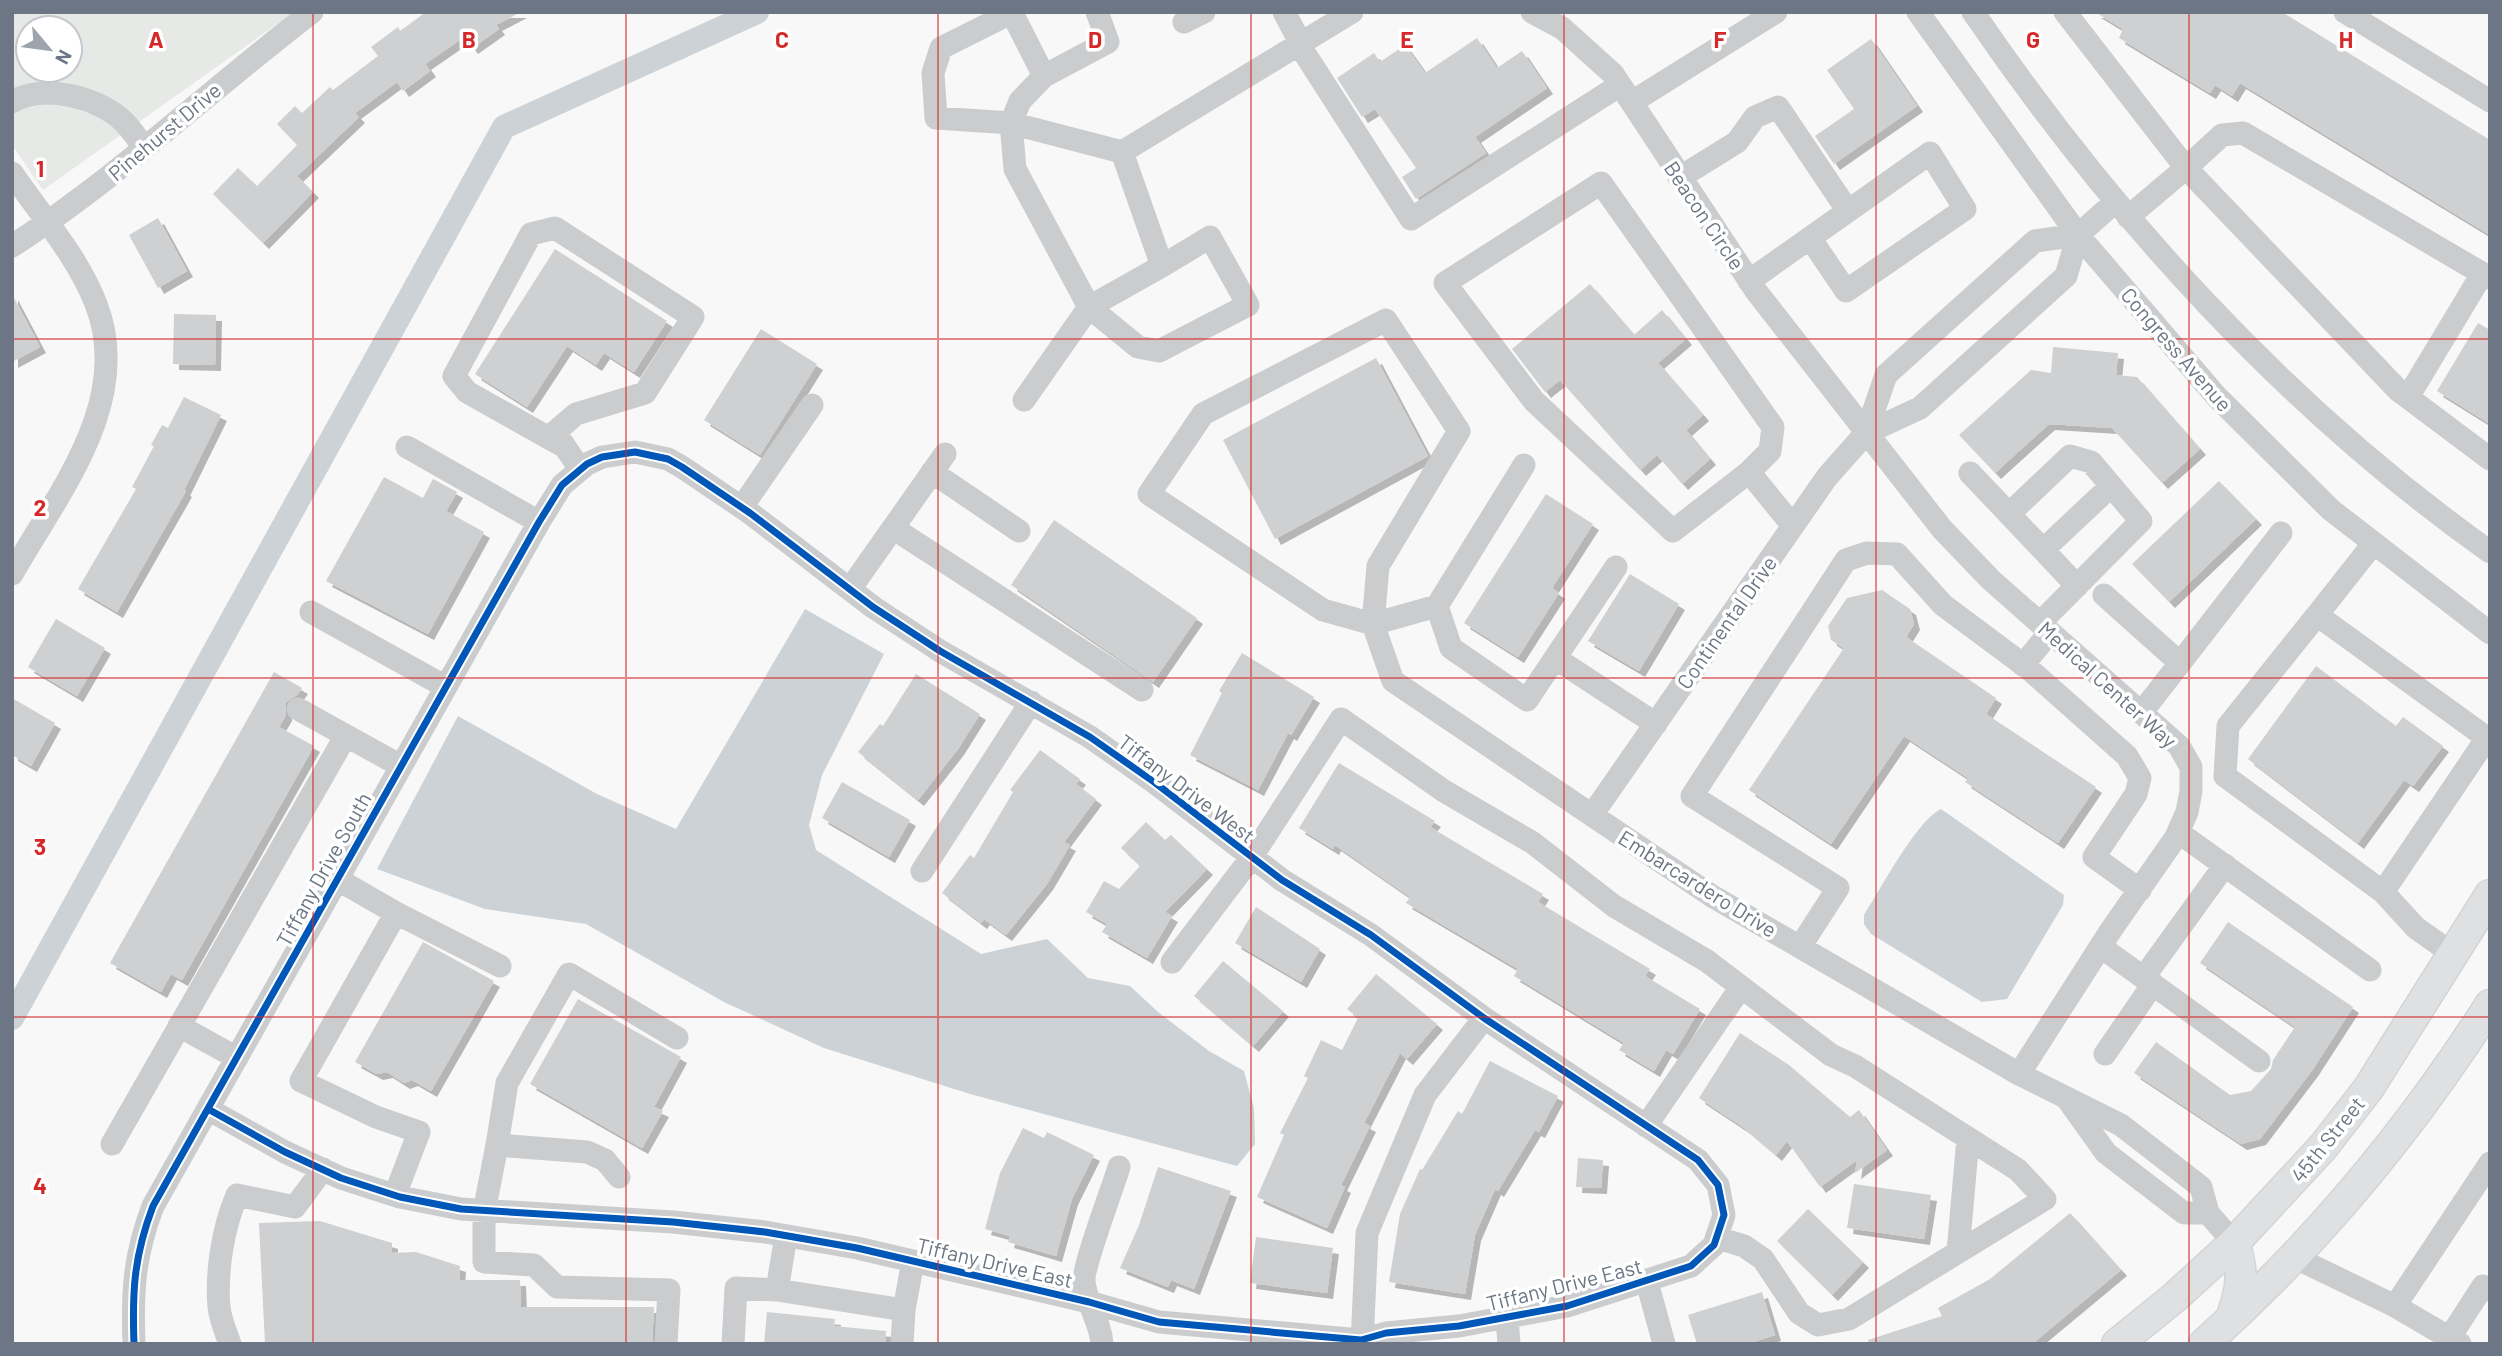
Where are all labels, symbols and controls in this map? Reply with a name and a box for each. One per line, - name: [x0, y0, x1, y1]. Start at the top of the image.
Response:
- north arrow: [14, 14, 84, 84]
- text: A: [148, 25, 164, 53]
- text: B: [462, 25, 476, 53]
- text: C: [775, 25, 789, 53]
- text: D: [1088, 25, 1102, 53]
- text: E: [1400, 25, 1414, 53]
- text: F: [1714, 25, 1727, 53]
- text: G: [2026, 25, 2040, 53]
- text: H: [2339, 25, 2353, 53]
- text: N: [51, 46, 77, 69]
- street label: Pinehurst Drive: [103, 77, 225, 185]
- text: 1: [36, 154, 44, 182]
- street label: Beacon Circle: [1660, 156, 1750, 274]
- street label: Congress Avenue: [2116, 282, 2238, 416]
- text: 2: [34, 493, 46, 521]
- street label: Continental Drive: [1671, 551, 1781, 693]
- street label: Medical Center Way: [2034, 615, 2182, 753]
- street label: Tiffany Drive West: [1114, 729, 1260, 847]
- street label: Tiffany Drive South: [270, 788, 376, 950]
- street label: Embarcardero Drive: [1614, 824, 1782, 942]
- text: 3: [34, 832, 46, 860]
- street label: 45th Street: [2285, 1091, 2369, 1187]
- text: 4: [33, 1171, 47, 1199]
- street label: Tiffany Drive East: [914, 1232, 1076, 1292]
- street label: Tiffany Drive East: [1484, 1253, 1644, 1315]

